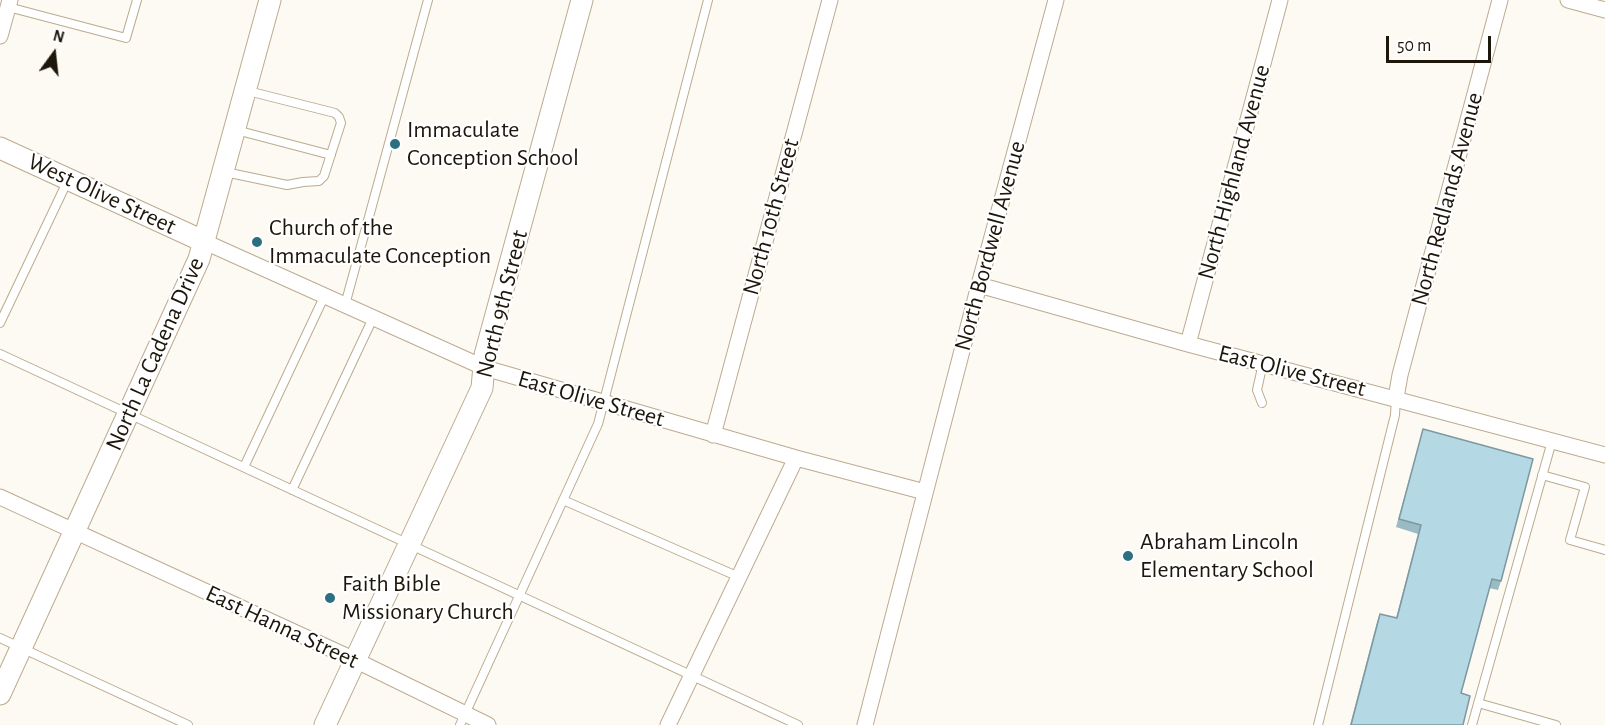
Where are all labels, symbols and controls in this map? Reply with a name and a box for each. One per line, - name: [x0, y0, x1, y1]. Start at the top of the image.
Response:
- north arrow: [24, 24, 84, 84]
- scale bar: [1389, 24, 1494, 62]
- text: N: [51, 27, 66, 46]
- text: 50 m: [1397, 37, 1431, 55]
- street label: North Highland Avenue: [1191, 61, 1277, 283]
- street label: North Redlands Avenue: [1405, 89, 1489, 309]
- place label: Immaculate Conception School: [407, 116, 579, 172]
- street label: North 10th Street: [736, 136, 806, 298]
- marker: Immaculate Conception School: [388, 137, 402, 151]
- street label: North Bordwell Avenue: [948, 138, 1032, 354]
- street label: West Olive Street: [23, 147, 181, 241]
- place label: Church of the Immaculate Conception: [269, 214, 491, 270]
- street label: North 9th Street: [470, 227, 534, 381]
- marker: Church of the Immaculate Conception: [250, 235, 264, 249]
- street label: North La Cadena Drive: [99, 253, 211, 455]
- street label: East Olive Street: [1215, 339, 1369, 403]
- street label: East Olive Street: [514, 364, 668, 434]
- place label: Abraham Lincoln Elementary School: [1140, 528, 1314, 584]
- marker: Abraham Lincoln Elementary School: [1121, 549, 1135, 563]
- place label: Faith Bible Missionary Church: [342, 570, 514, 626]
- street label: East Hanna Street: [201, 579, 363, 675]
- marker: Faith Bible Missionary Church: [323, 591, 337, 605]

